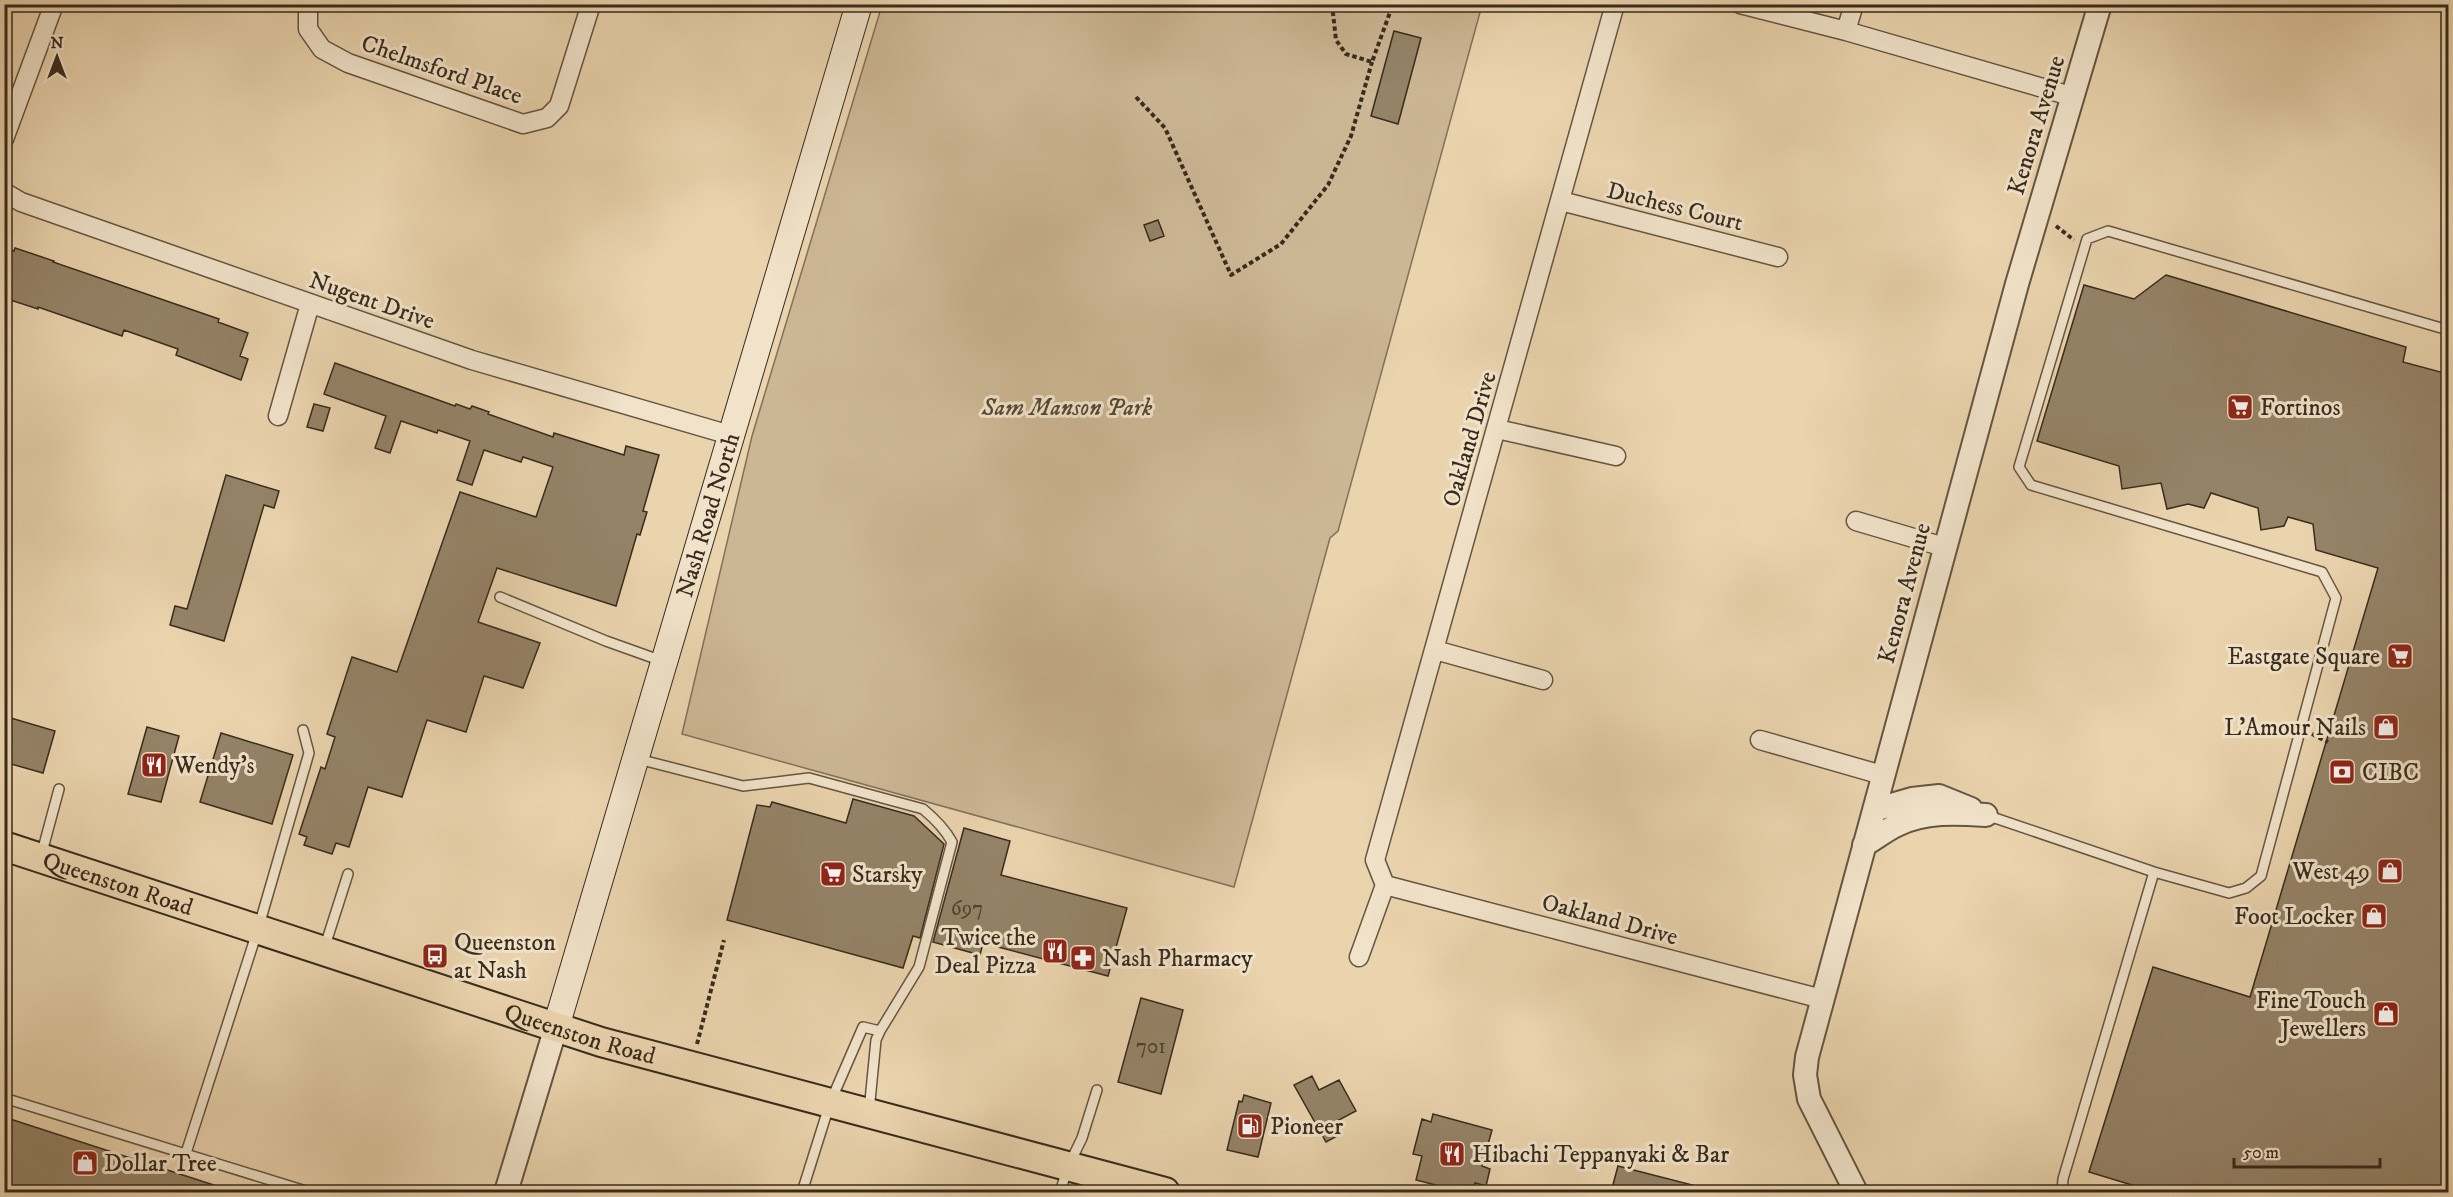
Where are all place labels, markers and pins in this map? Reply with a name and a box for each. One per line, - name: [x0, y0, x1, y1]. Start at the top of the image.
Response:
- supermarket icon: Fortinos: [2225, 392, 2255, 422]
- place label: Fortinos: [2260, 393, 2340, 423]
- supermarket icon: Eastgate Square: [2385, 641, 2415, 671]
- place label: Eastgate Square: [2227, 642, 2380, 672]
- shop icon: L'Amour Nails: [2371, 712, 2401, 742]
- place label: L'Amour Nails: [2224, 713, 2366, 743]
- restaurant icon: Wendy's: [139, 750, 169, 780]
- place label: Wendy's: [173, 751, 255, 781]
- bank icon: CIBC: [2327, 757, 2357, 787]
- place label: CIBC: [2362, 758, 2419, 788]
- shop icon: West 49: [2375, 856, 2405, 886]
- place label: West 49: [2292, 857, 2370, 887]
- supermarket icon: Starsky: [818, 859, 848, 889]
- place label: Starsky: [852, 860, 923, 890]
- shop icon: Foot Locker: [2359, 901, 2389, 931]
- place label: Foot Locker: [2234, 902, 2354, 932]
- place label: Twice the Deal Pizza: [935, 923, 1037, 981]
- place label: Queenston at Nash: [454, 928, 556, 986]
- restaurant icon: Twice the Deal Pizza: [1040, 936, 1070, 966]
- bus stop icon: Queenston at Nash: [420, 941, 450, 971]
- pharmacy icon: Nash Pharmacy: [1068, 943, 1098, 973]
- place label: Nash Pharmacy: [1102, 944, 1253, 974]
- place label: Fine Touch Jewellers: [2256, 986, 2366, 1044]
- shop icon: Fine Touch Jewellers: [2371, 999, 2401, 1029]
- fuel station icon: Pioneer: [1235, 1111, 1265, 1141]
- place label: Pioneer: [1270, 1112, 1343, 1142]
- restaurant icon: Hibachi Teppanyaki & Bar: [1437, 1139, 1467, 1169]
- place label: Hibachi Teppanyaki & Bar: [1472, 1140, 1729, 1170]
- shop icon: Dollar Tree: [70, 1148, 100, 1178]
- place label: Dollar Tree: [104, 1149, 217, 1179]

